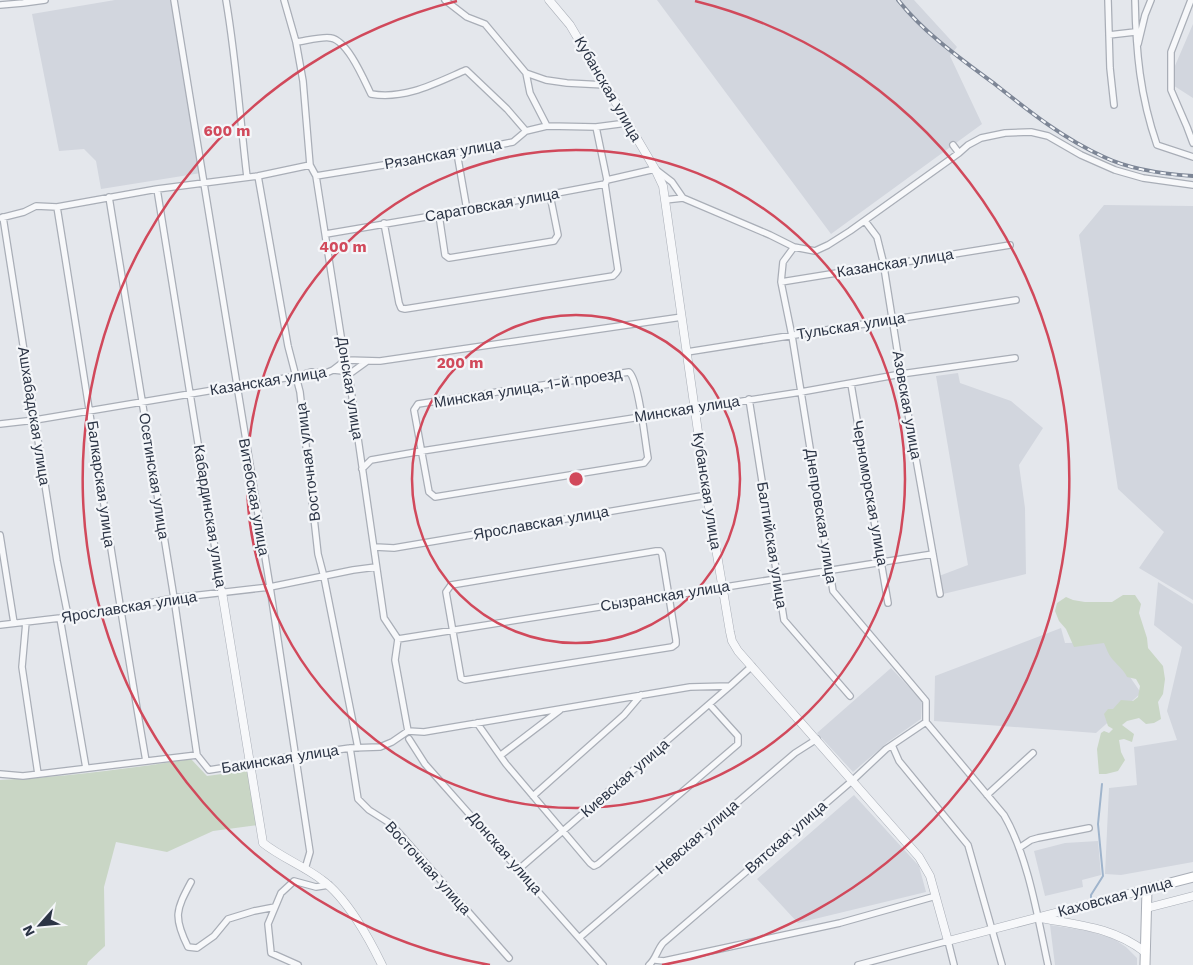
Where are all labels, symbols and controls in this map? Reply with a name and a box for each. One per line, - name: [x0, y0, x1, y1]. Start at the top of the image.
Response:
- street label: Кубанская улица: [571, 33, 646, 145]
- text: 600 m: [204, 122, 250, 140]
- street label: Рязанская улица: [383, 135, 503, 173]
- street label: Саратовская улица: [424, 184, 561, 226]
- text: 400 m: [319, 238, 367, 256]
- street label: Казанская улица: [836, 245, 955, 281]
- street label: Тульская улица: [796, 308, 907, 343]
- street label: Донская улица: [333, 335, 367, 441]
- street label: Ашхабадская улица: [14, 345, 54, 487]
- street label: Азовская улица: [889, 349, 926, 461]
- text: 200 m: [437, 354, 483, 372]
- street label: Казанская улица: [209, 363, 328, 399]
- street label: Минская улица, 1-й проезд: [433, 364, 624, 412]
- street label: Минская улица: [633, 392, 742, 426]
- street label: Восточная улица: [292, 401, 324, 522]
- street label: Осетинская улица: [135, 411, 173, 541]
- street label: Черноморская улица: [848, 419, 892, 568]
- street label: Балкарская улица: [83, 420, 119, 549]
- street label: Кубанская улица: [689, 431, 725, 552]
- street label: Витебская улица: [235, 437, 273, 558]
- street label: Кабардинская улица: [190, 443, 230, 589]
- street label: Днепровская улица: [801, 447, 841, 586]
- centre of rings: [567, 470, 585, 488]
- street label: Балтийская улица: [753, 480, 791, 610]
- street label: Ярославская улица: [472, 502, 611, 544]
- street label: Сызранская улица: [599, 577, 732, 615]
- street label: Ярославская улица: [60, 587, 199, 627]
- street label: Киевская улица: [577, 735, 673, 821]
- street label: Бакинская улица: [220, 741, 341, 777]
- street label: Невская улица: [652, 796, 743, 878]
- street label: Вятская улица: [742, 796, 831, 877]
- street label: Донская улица: [464, 808, 546, 899]
- street label: Восточная улица: [381, 818, 475, 919]
- street label: Каховская улица: [1056, 873, 1175, 921]
- north arrow: [15, 900, 65, 950]
- text: N: [19, 923, 38, 939]

